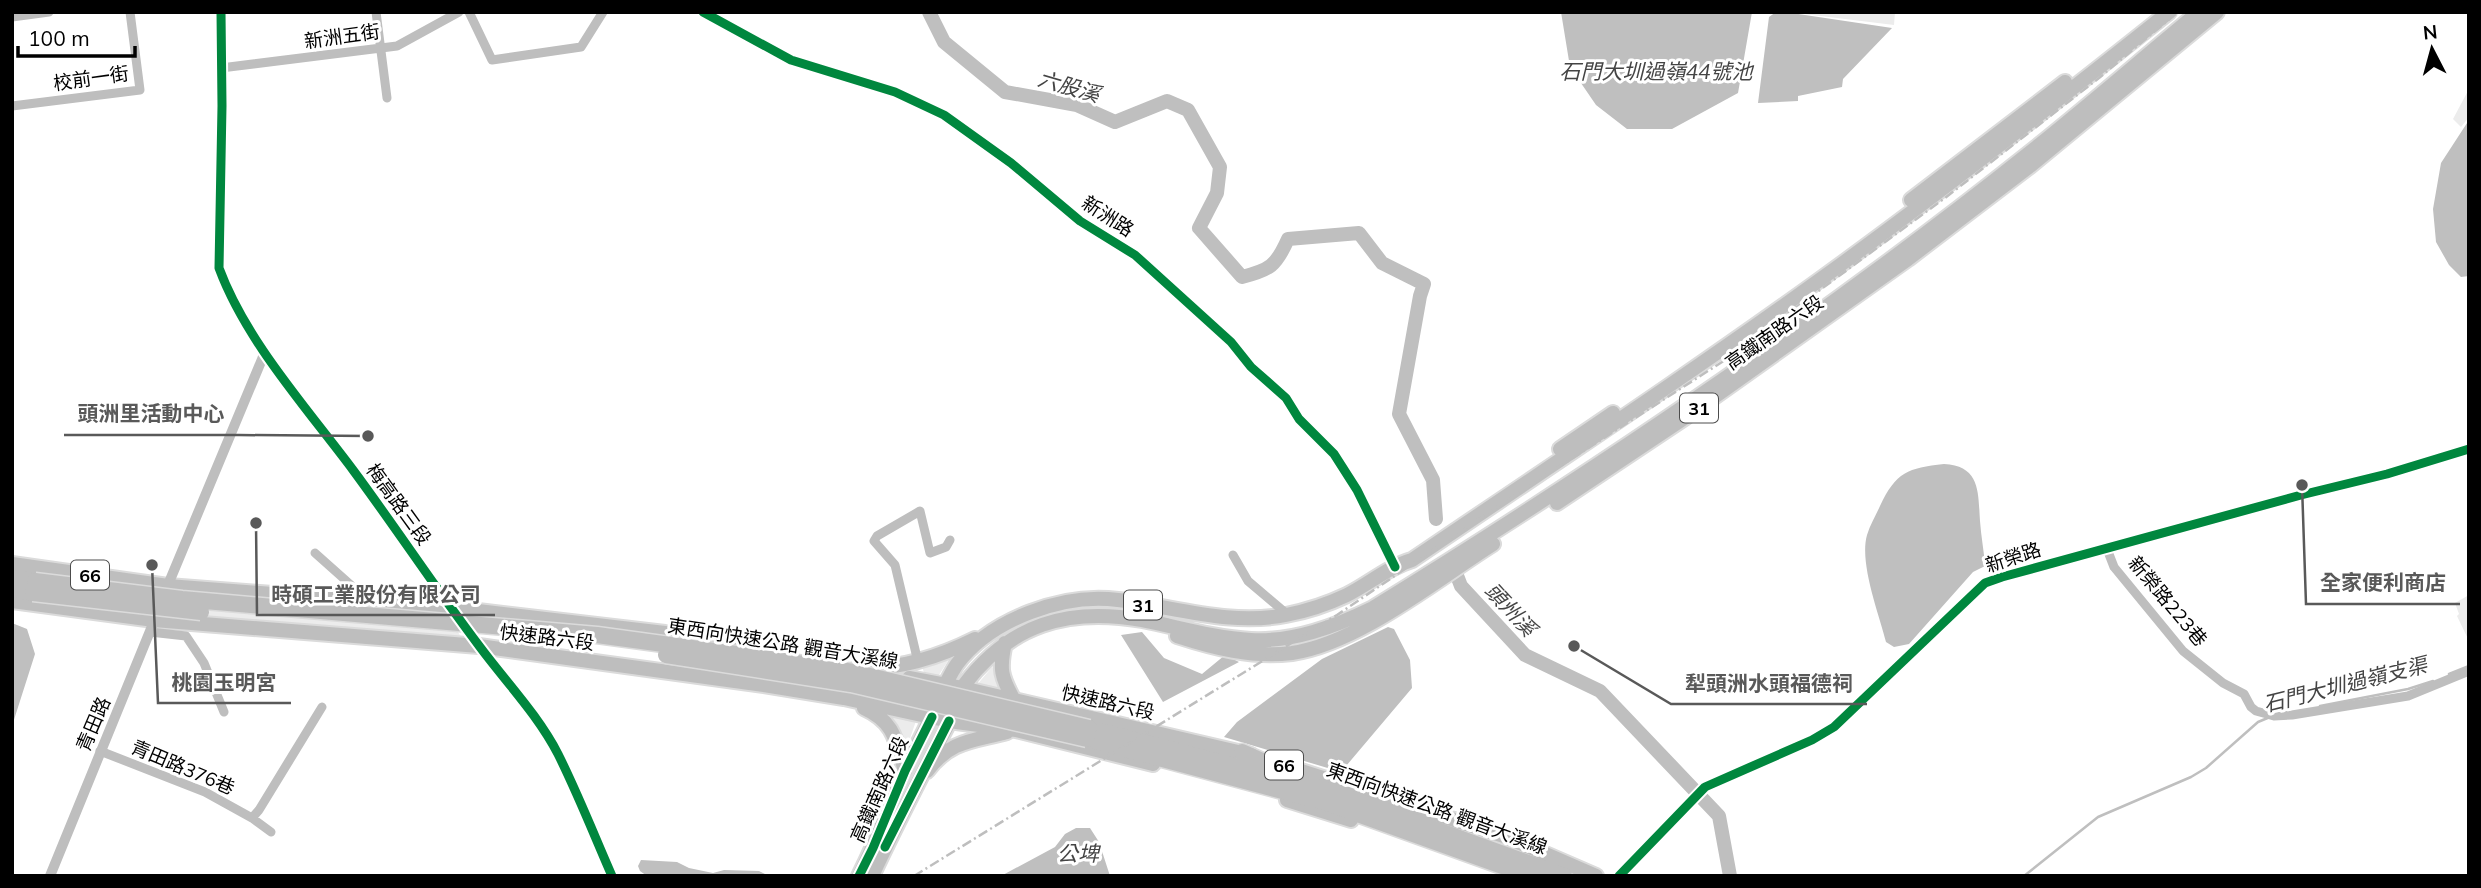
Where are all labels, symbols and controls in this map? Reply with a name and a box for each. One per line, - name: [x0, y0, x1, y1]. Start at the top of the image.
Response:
- scale bar: [18, 14, 135, 58]
- north arrow: [2397, 14, 2467, 84]
- street label: 新洲五街: [303, 19, 381, 53]
- text: N: [2422, 19, 2439, 45]
- text: 100 m: [28, 25, 90, 51]
- water label: 石門大圳過嶺44號池: [1559, 58, 1755, 84]
- street label: 校前一街: [52, 61, 130, 95]
- water label: 六股溪: [1035, 65, 1106, 108]
- street label: 新洲路: [1078, 190, 1138, 242]
- street label: 高鐵南路六段: [1720, 289, 1828, 375]
- callout: 頭洲里活動中心: [64, 393, 239, 435]
- road number: 31: [1680, 394, 1718, 422]
- text: 頭洲里活動中心: [78, 400, 225, 426]
- street label: 梅高路三段: [361, 459, 437, 549]
- street label: 新榮路: [1982, 537, 2044, 577]
- street label: 新榮路223巷: [2123, 551, 2213, 651]
- road number: 66: [71, 560, 109, 590]
- callout: 全家便利商店: [2306, 562, 2460, 604]
- text: 全家便利商店: [2320, 569, 2446, 595]
- callout: 時碩工業股份有限公司: [257, 573, 495, 615]
- water label: 頭州溪: [1480, 577, 1544, 643]
- text: 時碩工業股份有限公司: [271, 581, 481, 607]
- road number: 31: [1124, 590, 1162, 620]
- street label: 東西向快速公路 觀音大溪線: [666, 613, 900, 673]
- street label: 快速路六段: [498, 619, 596, 655]
- water label: 石門大圳過嶺支渠: [2260, 650, 2433, 717]
- callout: 桃園玉明宮: [158, 661, 291, 703]
- callout: 犁頭洲水頭福德祠: [1671, 662, 1867, 704]
- text: 桃園玉明宮: [172, 669, 277, 695]
- text: 犁頭洲水頭福德祠: [1685, 670, 1853, 696]
- street label: 快速路六段: [1059, 680, 1157, 724]
- street label: 青田路: [71, 693, 115, 755]
- street label: 高鐵南路六段: [845, 732, 913, 846]
- street label: 青田路376巷: [128, 734, 238, 800]
- road number: 66: [1265, 750, 1303, 780]
- street label: 東西向快速公路 觀音大溪線: [1323, 757, 1551, 859]
- water label: 公埤: [1057, 840, 1102, 866]

